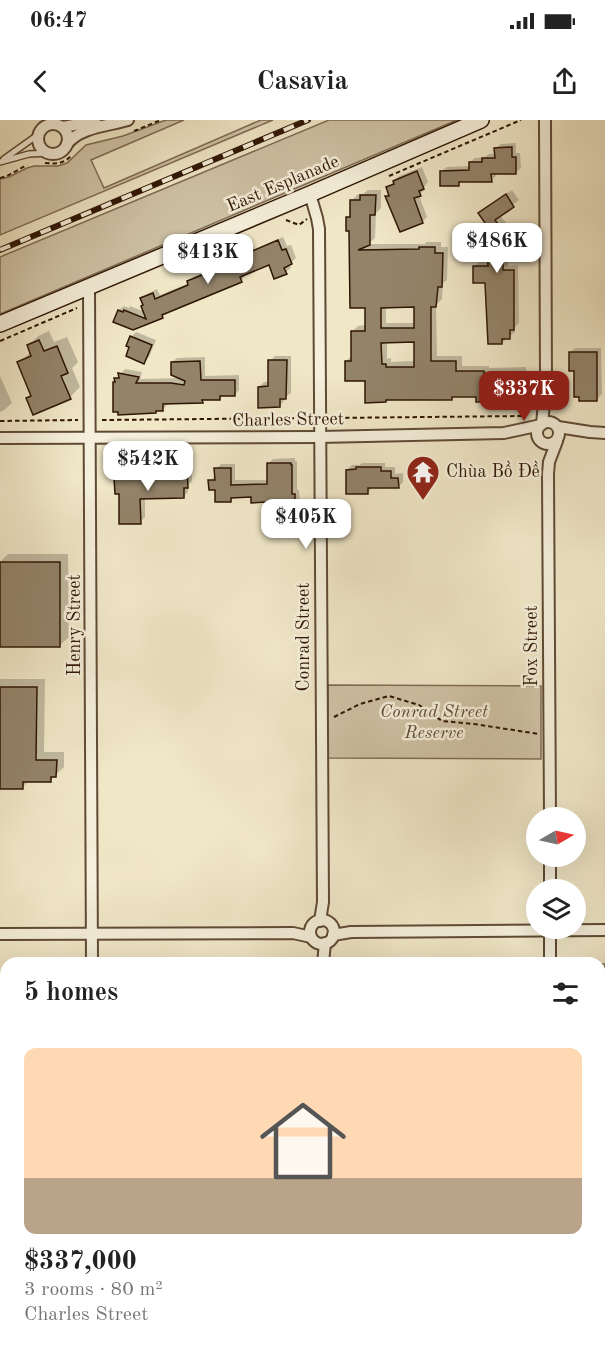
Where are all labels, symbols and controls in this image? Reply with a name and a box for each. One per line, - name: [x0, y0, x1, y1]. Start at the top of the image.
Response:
- text: 06:47: [30, 10, 87, 32]
- icon: back: [24, 65, 57, 98]
- icon: share: [548, 65, 581, 98]
- text: Casavia: [257, 68, 348, 95]
- street label: East Esplanade: [224, 152, 342, 216]
- pin: $486K: [455, 223, 539, 274]
- text: $486K: [466, 232, 528, 252]
- pin: $413K: [166, 234, 250, 285]
- text: $413K: [177, 243, 239, 263]
- pin: $337K: [482, 371, 566, 422]
- text: $337K: [493, 380, 555, 400]
- street label: Charles Street: [232, 410, 344, 430]
- pin: $542K: [106, 441, 190, 492]
- text: $542K: [117, 450, 179, 470]
- temple icon: Chùa Bồ Đề: [405, 454, 441, 501]
- place label: Chùa Bồ Đề: [446, 460, 540, 481]
- pin: $405K: [264, 499, 348, 550]
- text: $405K: [275, 508, 337, 528]
- street label: Henry Street: [66, 574, 84, 676]
- street label: Conrad Street: [295, 582, 313, 692]
- street label: Fox Street: [523, 605, 541, 687]
- park label: Conrad Street Reserve: [380, 703, 488, 742]
- north arrow: [526, 807, 586, 867]
- map controls: [526, 807, 586, 939]
- button: layers: [526, 879, 586, 939]
- icon: filters: [549, 977, 582, 1010]
- text: 5 homes: [24, 980, 118, 1006]
- icon: home: [249, 1087, 357, 1195]
- text: $337,000: [24, 1249, 137, 1275]
- text: 3 rooms · 80 m²: [24, 1280, 163, 1300]
- text: Charles Street: [24, 1305, 148, 1325]

